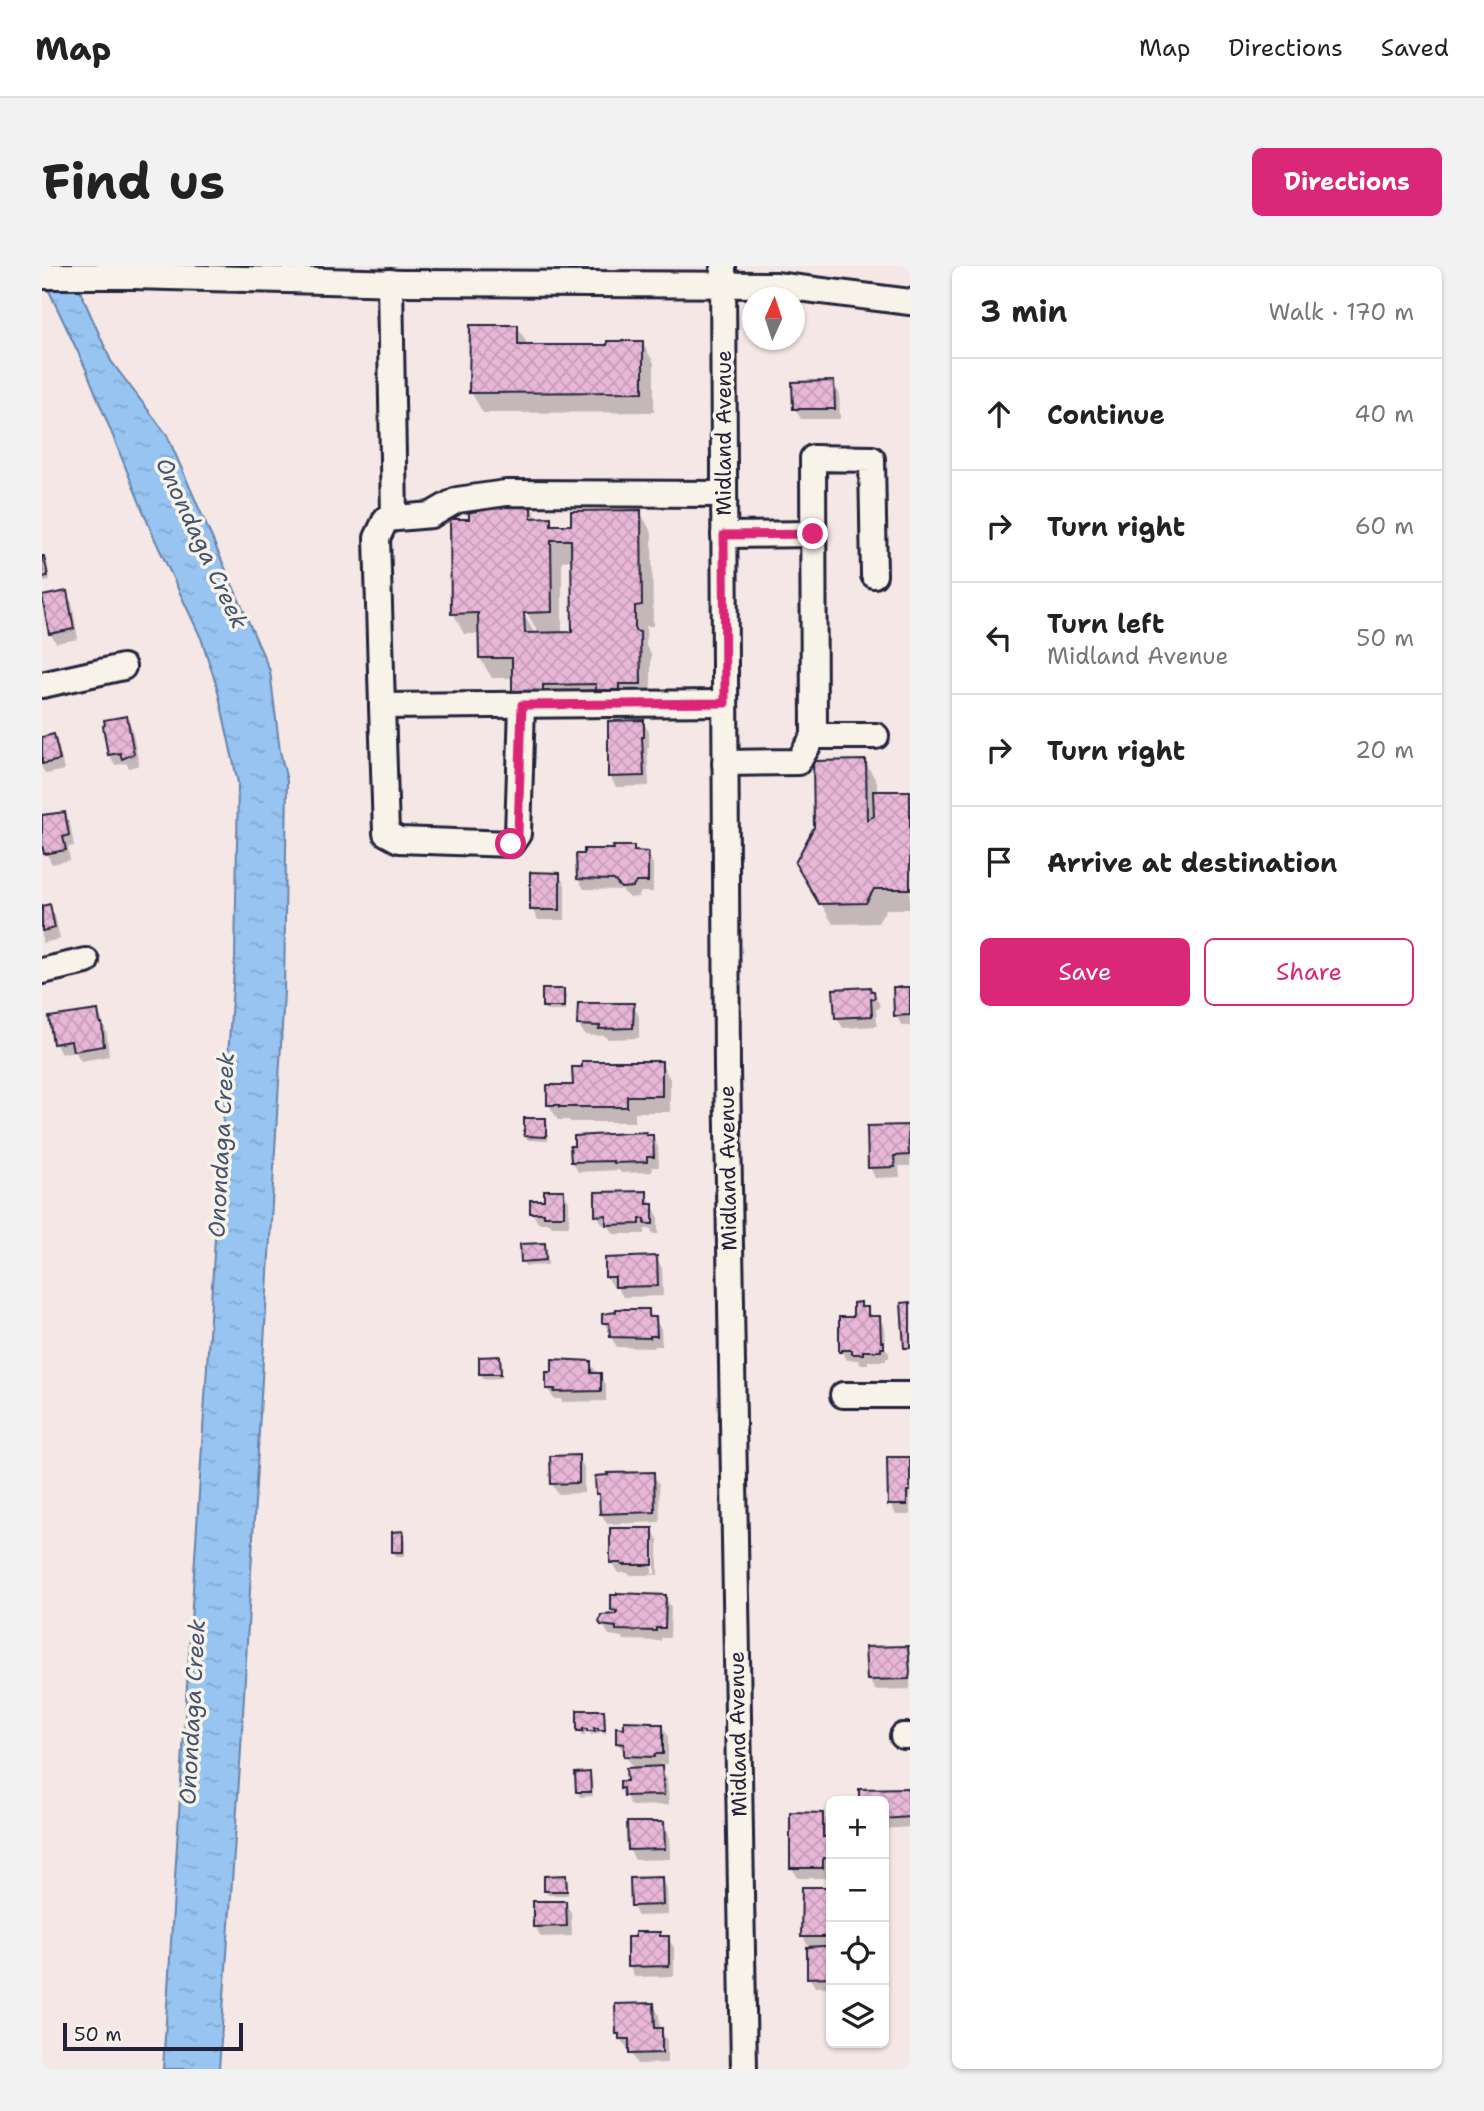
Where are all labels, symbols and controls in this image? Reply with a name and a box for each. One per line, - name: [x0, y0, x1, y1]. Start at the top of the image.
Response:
- text: Map: [35, 26, 111, 71]
- text: Map: [1139, 32, 1190, 64]
- text: Directions: [1228, 32, 1343, 64]
- text: Saved: [1381, 32, 1449, 64]
- button: Directions: [1252, 148, 1442, 216]
- text: Find us: [42, 149, 225, 215]
- north arrow: [742, 287, 805, 350]
- text: 3 min: [980, 291, 1067, 332]
- text: Walk · 170 m: [1269, 297, 1414, 327]
- street label: Midland Avenue: [710, 350, 738, 516]
- icon: ahead: [980, 395, 1018, 433]
- text: Continue: [1047, 397, 1165, 432]
- text: 40 m: [1354, 399, 1414, 429]
- water label: Onondaga Creek: [149, 452, 255, 634]
- icon: right: [980, 507, 1018, 545]
- text: Turn right: [1047, 509, 1185, 544]
- text: 60 m: [1355, 511, 1414, 541]
- route end: [797, 518, 828, 549]
- text: Turn left: [1047, 606, 1164, 641]
- icon: left: [980, 619, 1018, 657]
- text: 50 m: [1356, 623, 1414, 653]
- text: Midland Avenue: [1047, 641, 1228, 671]
- icon: right: [980, 731, 1018, 769]
- text: Turn right: [1047, 733, 1185, 768]
- text: 20 m: [1355, 735, 1414, 765]
- route start: [495, 828, 526, 859]
- icon: arrive: [980, 843, 1018, 881]
- text: Arrive at destination: [1047, 845, 1337, 880]
- button: Save: [980, 938, 1190, 1006]
- button: Share: [1204, 938, 1414, 1006]
- water label: Onondaga Creek: [201, 1051, 241, 1239]
- street label: Midland Avenue: [713, 1085, 743, 1251]
- water label: Onondaga Creek: [172, 1618, 212, 1806]
- street label: Midland Avenue: [723, 1651, 753, 1817]
- map controls: [826, 1796, 889, 2048]
- button: +: [826, 1796, 889, 1859]
- button: −: [826, 1859, 889, 1922]
- button: locate: [826, 1922, 889, 1985]
- button: layers: [826, 1985, 889, 2048]
- scale bar: [63, 2020, 243, 2052]
- text: 50 m: [74, 2022, 122, 2047]

